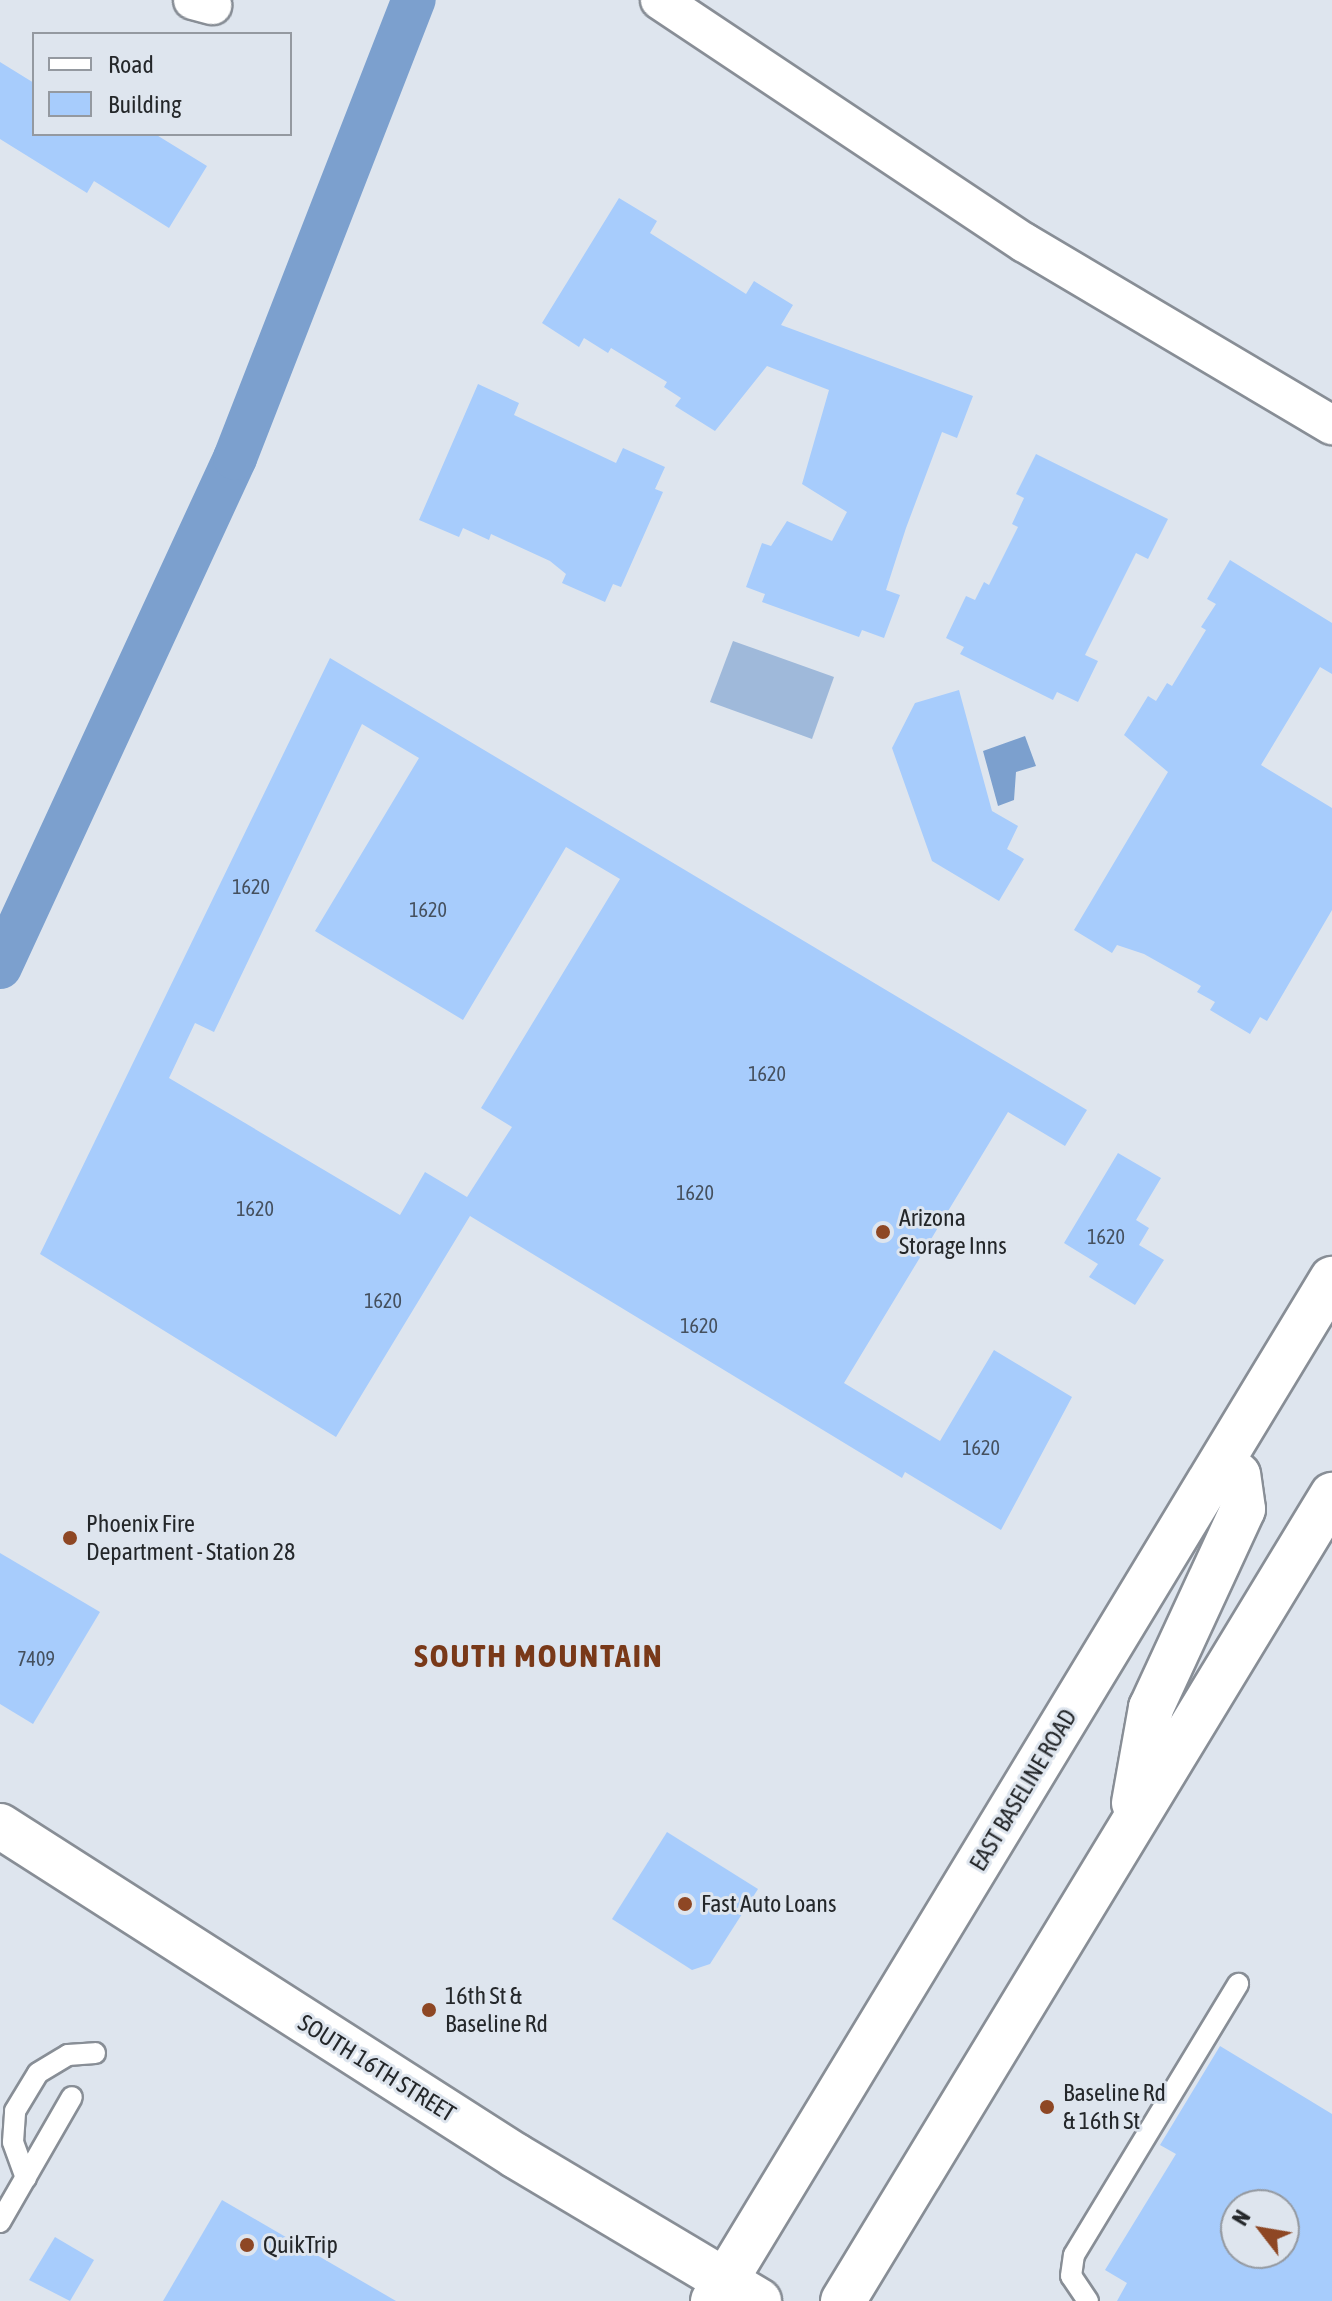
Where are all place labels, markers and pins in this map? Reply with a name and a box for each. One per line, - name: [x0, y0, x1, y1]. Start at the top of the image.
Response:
- place label: Arizona Storage Inns: [899, 1204, 1007, 1260]
- marker: Arizona Storage Inns: [874, 1223, 892, 1241]
- place label: Phoenix Fire Department - Station 28: [86, 1510, 295, 1566]
- marker: Phoenix Fire Department - Station 28: [61, 1529, 79, 1547]
- place label: Fast Auto Loans: [701, 1890, 836, 1918]
- marker: Fast Auto Loans: [676, 1895, 694, 1913]
- place label: 16th St & Baseline Rd: [445, 1982, 548, 2038]
- marker: 16th St & Baseline Rd: [420, 2001, 438, 2019]
- place label: Baseline Rd & 16th St: [1063, 2079, 1166, 2135]
- marker: Baseline Rd & 16th St: [1038, 2098, 1056, 2116]
- place label: QuikTrip: [263, 2231, 338, 2259]
- marker: QuikTrip: [238, 2236, 256, 2254]

